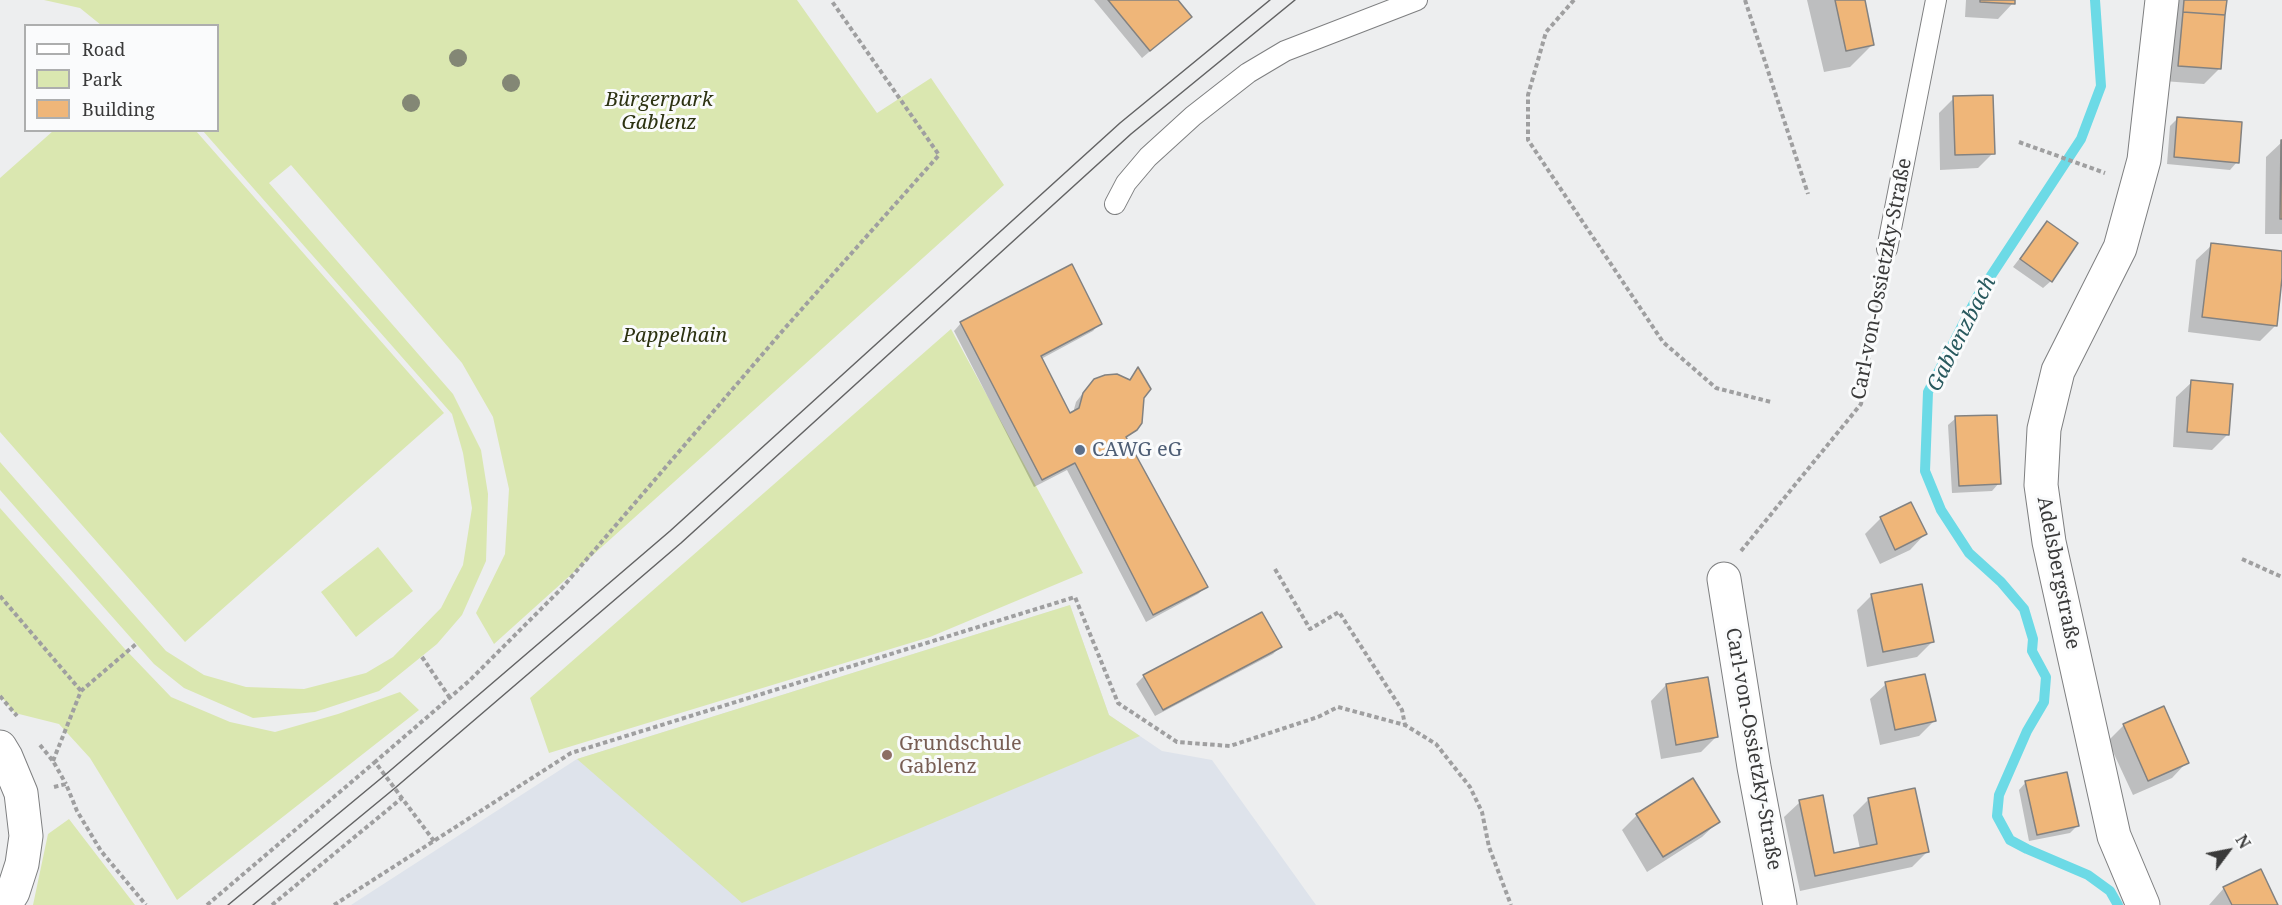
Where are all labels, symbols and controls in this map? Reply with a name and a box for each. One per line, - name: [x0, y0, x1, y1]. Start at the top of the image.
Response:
- legend: [24, 24, 219, 132]
- text: Road: [82, 37, 125, 61]
- text: Park: [82, 67, 122, 91]
- park label: Bürgerpark Gablenz: [605, 88, 713, 135]
- text: Building: [82, 97, 155, 121]
- street label: Carl-von-Ossietzky-Straße: [1847, 156, 1917, 402]
- water label: Gablenzbach: [1922, 272, 2002, 396]
- park label: Pappelhain: [623, 324, 727, 348]
- place label: CAWG eG: [1092, 438, 1182, 462]
- marker: CAWG eG: [1073, 443, 1087, 457]
- street label: Adelsbergstraße: [2031, 495, 2085, 651]
- street label: Carl-von-Ossietzky-Straße: [1720, 626, 1786, 872]
- place label: Grundschule Gablenz: [899, 732, 1022, 779]
- marker: Grundschule Gablenz: [880, 748, 894, 762]
- north arrow: [2198, 821, 2258, 881]
- text: N: [2231, 830, 2256, 853]

